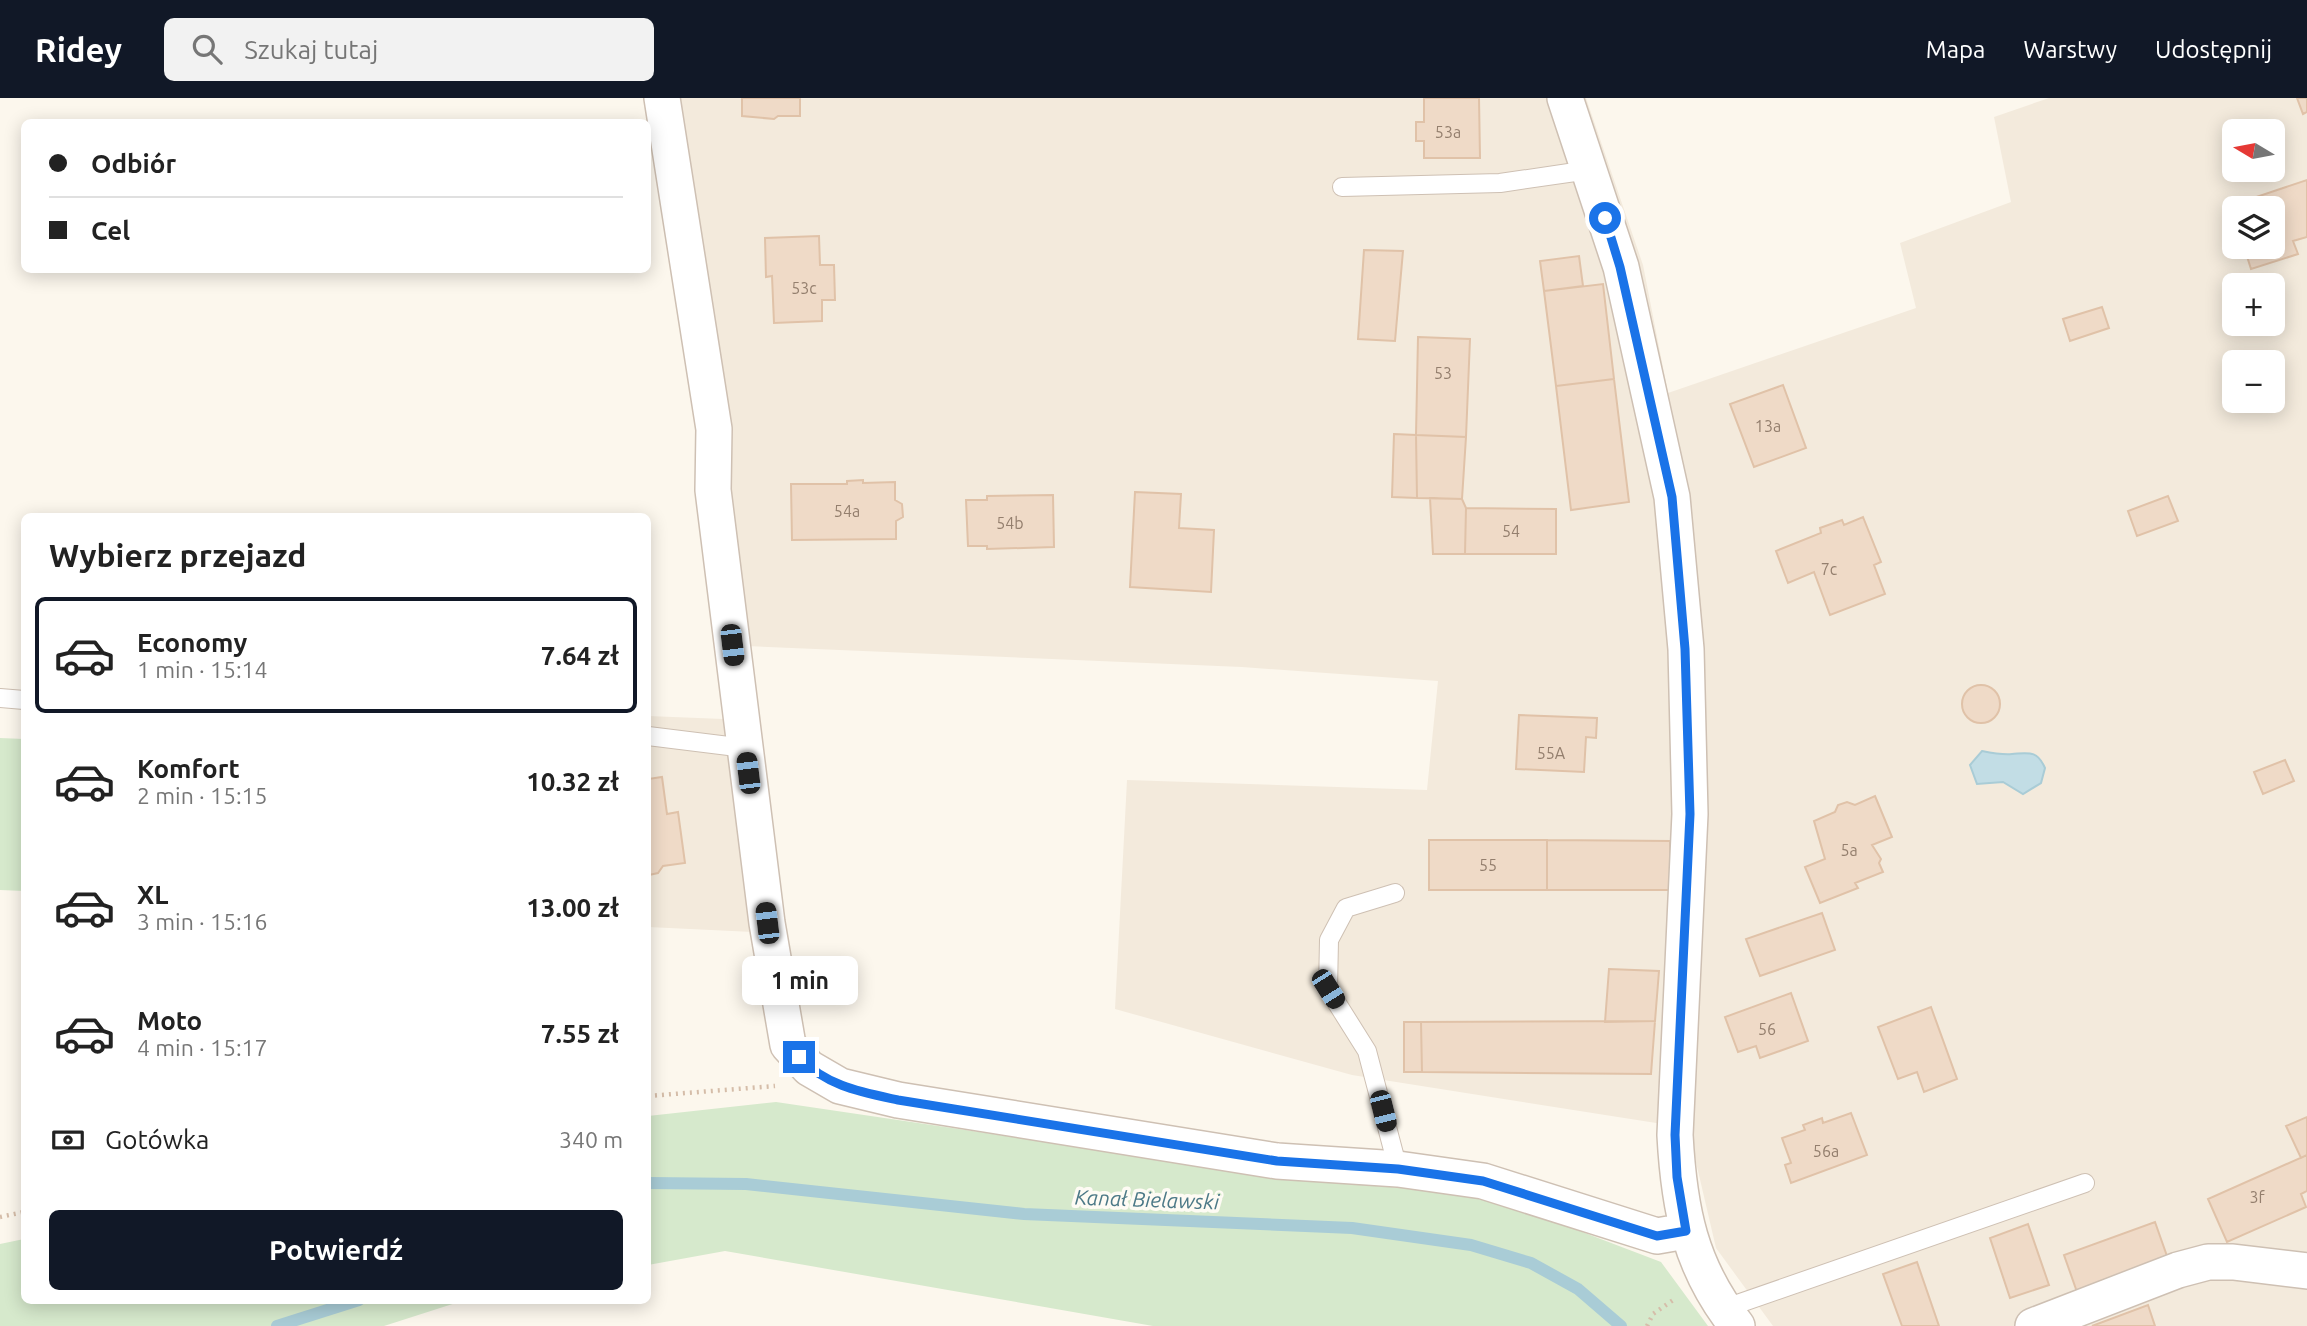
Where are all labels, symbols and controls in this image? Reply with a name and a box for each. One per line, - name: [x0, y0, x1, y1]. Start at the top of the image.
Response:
- search box: [164, 18, 654, 81]
- icon: search: [188, 30, 226, 68]
- text: Ridey: [35, 31, 122, 68]
- text: Szukaj tutaj: [244, 35, 378, 64]
- text: Mapa: [1926, 36, 1985, 63]
- text: Warstwy: [2023, 36, 2117, 63]
- text: Udostępnij: [2155, 36, 2272, 63]
- north arrow: [2222, 119, 2286, 182]
- map controls: [2222, 119, 2285, 413]
- house number: 53a: [1435, 123, 1461, 141]
- text: Odbiór: [91, 149, 176, 178]
- button: layers: [2222, 196, 2285, 259]
- route start: [1589, 202, 1621, 234]
- text: Cel: [91, 216, 130, 245]
- button: +: [2222, 273, 2285, 336]
- house number: 53c: [791, 279, 817, 297]
- button: −: [2222, 350, 2285, 413]
- house number: 53: [1434, 364, 1452, 382]
- house number: 13a: [1755, 417, 1781, 435]
- house number: 54a: [834, 502, 860, 520]
- house number: 54b: [996, 514, 1024, 532]
- house number: 54: [1502, 522, 1520, 540]
- text: Wybierz przejazd: [49, 537, 307, 573]
- house number: 7c: [1821, 560, 1838, 578]
- car: [720, 623, 745, 667]
- icon: car: [53, 624, 116, 687]
- text: Economy: [137, 628, 247, 657]
- text: 7.64 zł: [541, 641, 619, 670]
- text: 1 min · 15:14: [137, 657, 268, 682]
- house number: 55A: [1537, 744, 1566, 762]
- icon: car: [53, 750, 116, 813]
- car: [736, 751, 761, 795]
- text: Komfort: [137, 754, 240, 783]
- text: 10.32 zł: [526, 767, 619, 796]
- text: 2 min · 15:15: [137, 783, 268, 808]
- house number: 5a: [1840, 841, 1858, 859]
- house number: 55: [1479, 856, 1497, 874]
- icon: car: [53, 876, 116, 939]
- text: XL: [137, 880, 168, 909]
- text: 13.00 zł: [526, 893, 619, 922]
- car: [755, 901, 780, 945]
- text: 3 min · 15:16: [137, 909, 268, 934]
- callout: 1 min: [741, 956, 857, 1004]
- car: [1308, 966, 1349, 1012]
- text: 1 min: [771, 968, 829, 993]
- icon: car: [53, 1002, 116, 1065]
- text: Moto: [137, 1006, 202, 1035]
- text: 7.55 zł: [541, 1019, 619, 1048]
- house number: 56: [1758, 1020, 1776, 1038]
- text: 4 min · 15:17: [137, 1035, 268, 1060]
- route end: [783, 1041, 815, 1073]
- car: [1368, 1088, 1399, 1134]
- icon: cash: [49, 1121, 87, 1159]
- text: Gotówka: [105, 1125, 209, 1154]
- text: 340 m: [559, 1127, 623, 1152]
- house number: 56a: [1813, 1142, 1839, 1160]
- water label: Kanał Bielawski: [1074, 1184, 1221, 1214]
- house number: 3f: [2249, 1188, 2265, 1206]
- button: Potwierdź: [49, 1210, 623, 1290]

